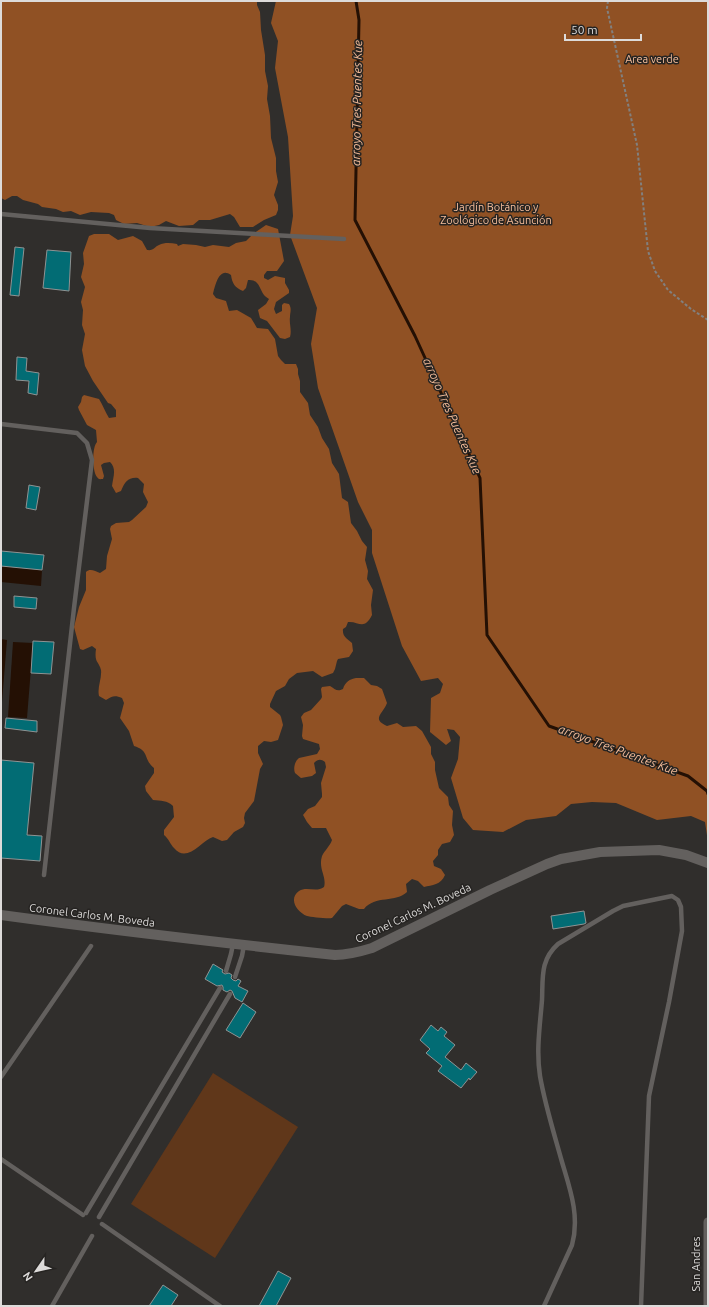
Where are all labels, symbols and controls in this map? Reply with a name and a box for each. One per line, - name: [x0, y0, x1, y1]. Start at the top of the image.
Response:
- scale bar: [565, 16, 641, 42]
- text: 50 m: [571, 23, 598, 36]
- water label: arroyo Tres Puentes Kue: [349, 40, 364, 166]
- park label: Area verde: [625, 53, 679, 65]
- park label: Jardín Botánico y Zoológico de Asunción: [440, 201, 552, 226]
- water label: arroyo Tres Puentes Kue: [421, 356, 484, 476]
- water label: arroyo Tres Puentes Kue: [557, 722, 679, 777]
- street label: Coronel Carlos M. Boveda: [353, 881, 473, 945]
- street label: Coronel Carlos M. Boveda: [29, 901, 155, 929]
- street label: San Andres: [690, 1236, 702, 1292]
- north arrow: [16, 1251, 56, 1291]
- text: N: [20, 1270, 35, 1283]

